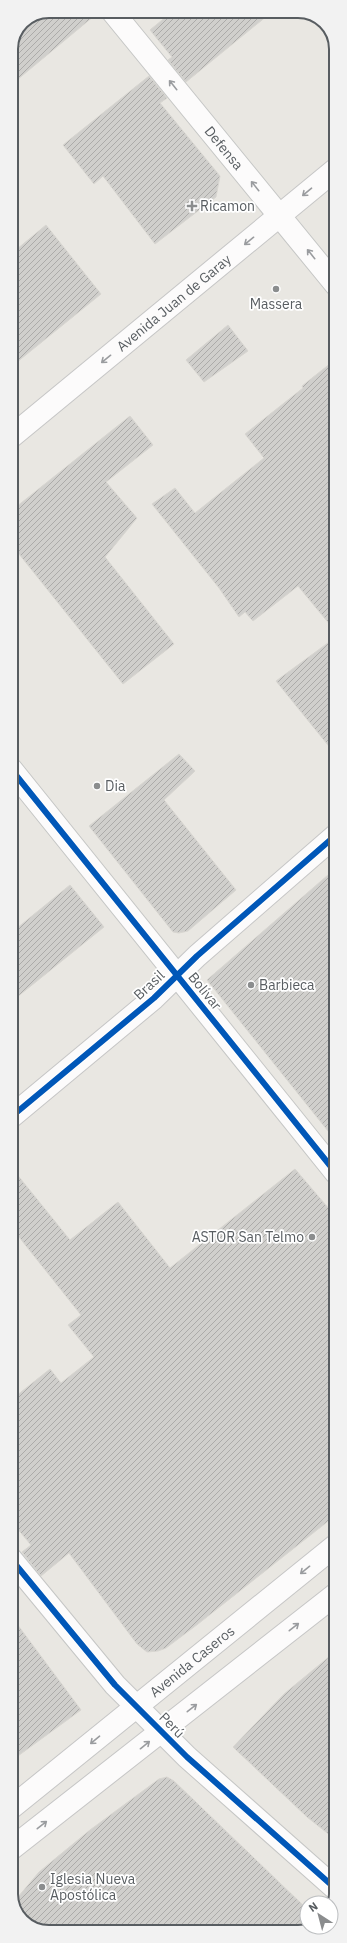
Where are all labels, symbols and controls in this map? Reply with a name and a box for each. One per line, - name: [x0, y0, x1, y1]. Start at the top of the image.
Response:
- one-way arrow: [168, 79, 177, 90]
- street label: Defensa: [201, 122, 248, 174]
- one-way arrow: [250, 180, 259, 191]
- one-way arrow: [302, 188, 313, 197]
- place label: Ricamon: [200, 197, 255, 215]
- marker: Ricamon: [187, 201, 197, 211]
- one-way arrow: [244, 236, 255, 245]
- one-way arrow: [307, 249, 315, 260]
- street label: Avenida Juan de Garay: [113, 250, 235, 355]
- marker: Massera: [271, 284, 281, 294]
- place label: Massera: [250, 295, 303, 313]
- one-way arrow: [100, 355, 111, 363]
- place label: Dia: [105, 777, 126, 795]
- marker: Dia: [92, 781, 102, 791]
- street label: Brasil: [130, 966, 168, 1004]
- street label: Bolívar: [184, 968, 226, 1014]
- place label: Barbieca: [259, 976, 315, 994]
- marker: Barbieca: [246, 980, 256, 990]
- place label: ASTOR San Telmo: [192, 1228, 304, 1246]
- marker: ASTOR San Telmo: [307, 1232, 317, 1242]
- one-way arrow: [300, 1565, 311, 1574]
- street label: Avenida Caseros: [146, 1622, 238, 1701]
- one-way arrow: [289, 1623, 300, 1631]
- one-way arrow: [187, 1703, 198, 1712]
- street label: Perú: [155, 1708, 189, 1742]
- one-way arrow: [89, 1735, 100, 1744]
- one-way arrow: [139, 1741, 150, 1750]
- one-way arrow: [37, 1821, 48, 1830]
- place label: Iglesia Nueva Apostólica: [50, 1870, 136, 1904]
- marker: Iglesia Nueva Apostólica: [37, 1882, 47, 1892]
- north arrow: [299, 1895, 339, 1935]
- text: N: [306, 1899, 320, 1915]

